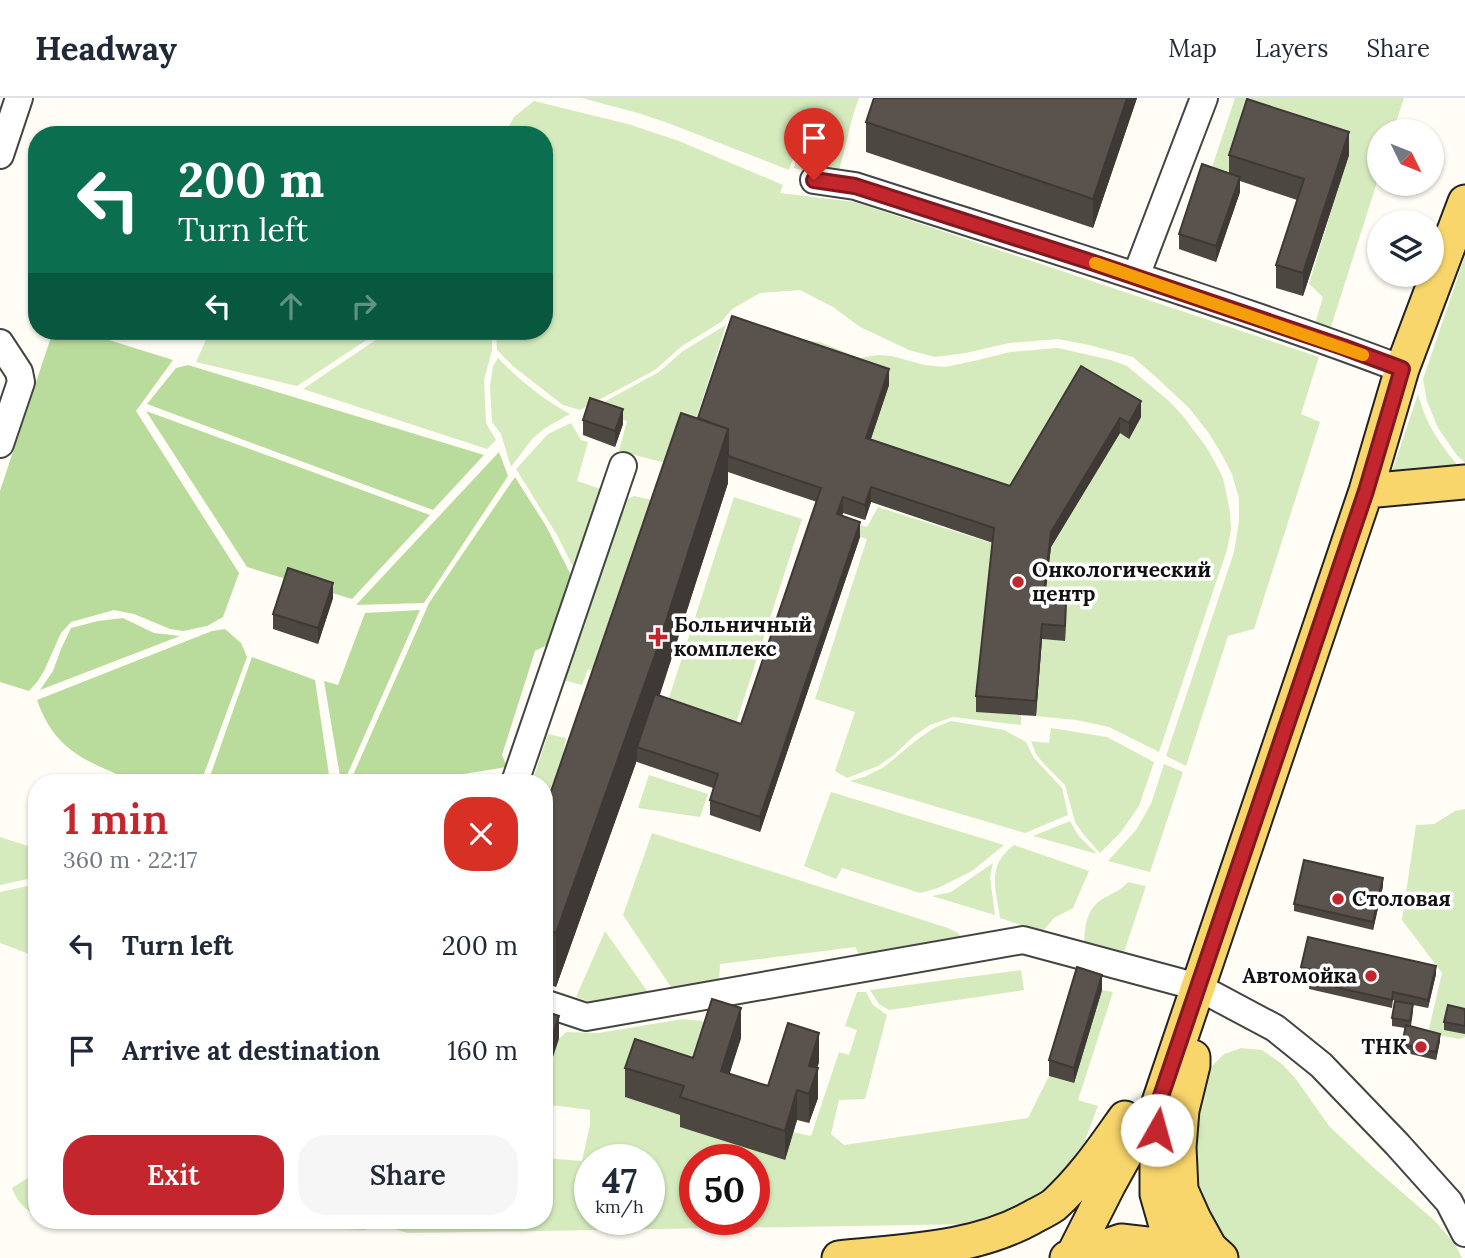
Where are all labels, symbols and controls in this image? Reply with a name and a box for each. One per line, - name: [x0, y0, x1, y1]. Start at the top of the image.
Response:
- text: Headway: [35, 27, 177, 69]
- text: Map: [1168, 33, 1217, 64]
- text: Layers: [1255, 33, 1328, 64]
- text: Share: [1366, 33, 1430, 64]
- pin: [784, 108, 844, 180]
- icon: arrive: [795, 119, 833, 157]
- north arrow: [1367, 119, 1444, 196]
- map controls: [1367, 119, 1444, 287]
- text: 200 m: [178, 148, 324, 210]
- icon: left: [63, 154, 154, 245]
- text: Turn left: [178, 209, 308, 250]
- button: layers: [1367, 210, 1444, 287]
- icon: left: [199, 287, 237, 325]
- icon: ahead: [272, 287, 310, 325]
- icon: right: [345, 287, 383, 325]
- place label: Онкологический центр: [1032, 556, 1211, 607]
- marker: Онкологический центр: [1010, 574, 1026, 590]
- place label: Больничный комплекс: [674, 611, 812, 662]
- marker: Больничный комплекс: [648, 627, 668, 647]
- text: 1 min: [63, 792, 168, 846]
- button: close: [444, 797, 518, 871]
- text: 360 m · 22:17: [63, 845, 197, 874]
- place label: Столовая: [1352, 885, 1451, 912]
- marker: Столовая: [1330, 891, 1346, 907]
- icon: left: [63, 927, 101, 965]
- text: Turn left: [122, 929, 233, 962]
- text: 200 m: [442, 929, 518, 962]
- place label: Автомойка: [1242, 962, 1357, 989]
- marker: Автомойка: [1363, 968, 1379, 984]
- icon: arrive: [63, 1032, 101, 1070]
- place label: ТНК: [1361, 1033, 1407, 1060]
- text: Arrive at destination: [122, 1034, 380, 1067]
- text: 160 m: [447, 1034, 518, 1067]
- marker: ТНК: [1413, 1039, 1429, 1055]
- position arrow: [1120, 1093, 1194, 1167]
- button: Exit: [63, 1135, 284, 1215]
- button: Share: [298, 1135, 518, 1215]
- speed limit sign: 50: [679, 1144, 770, 1235]
- text: 47: [602, 1158, 637, 1203]
- text: km/h: [595, 1195, 644, 1218]

